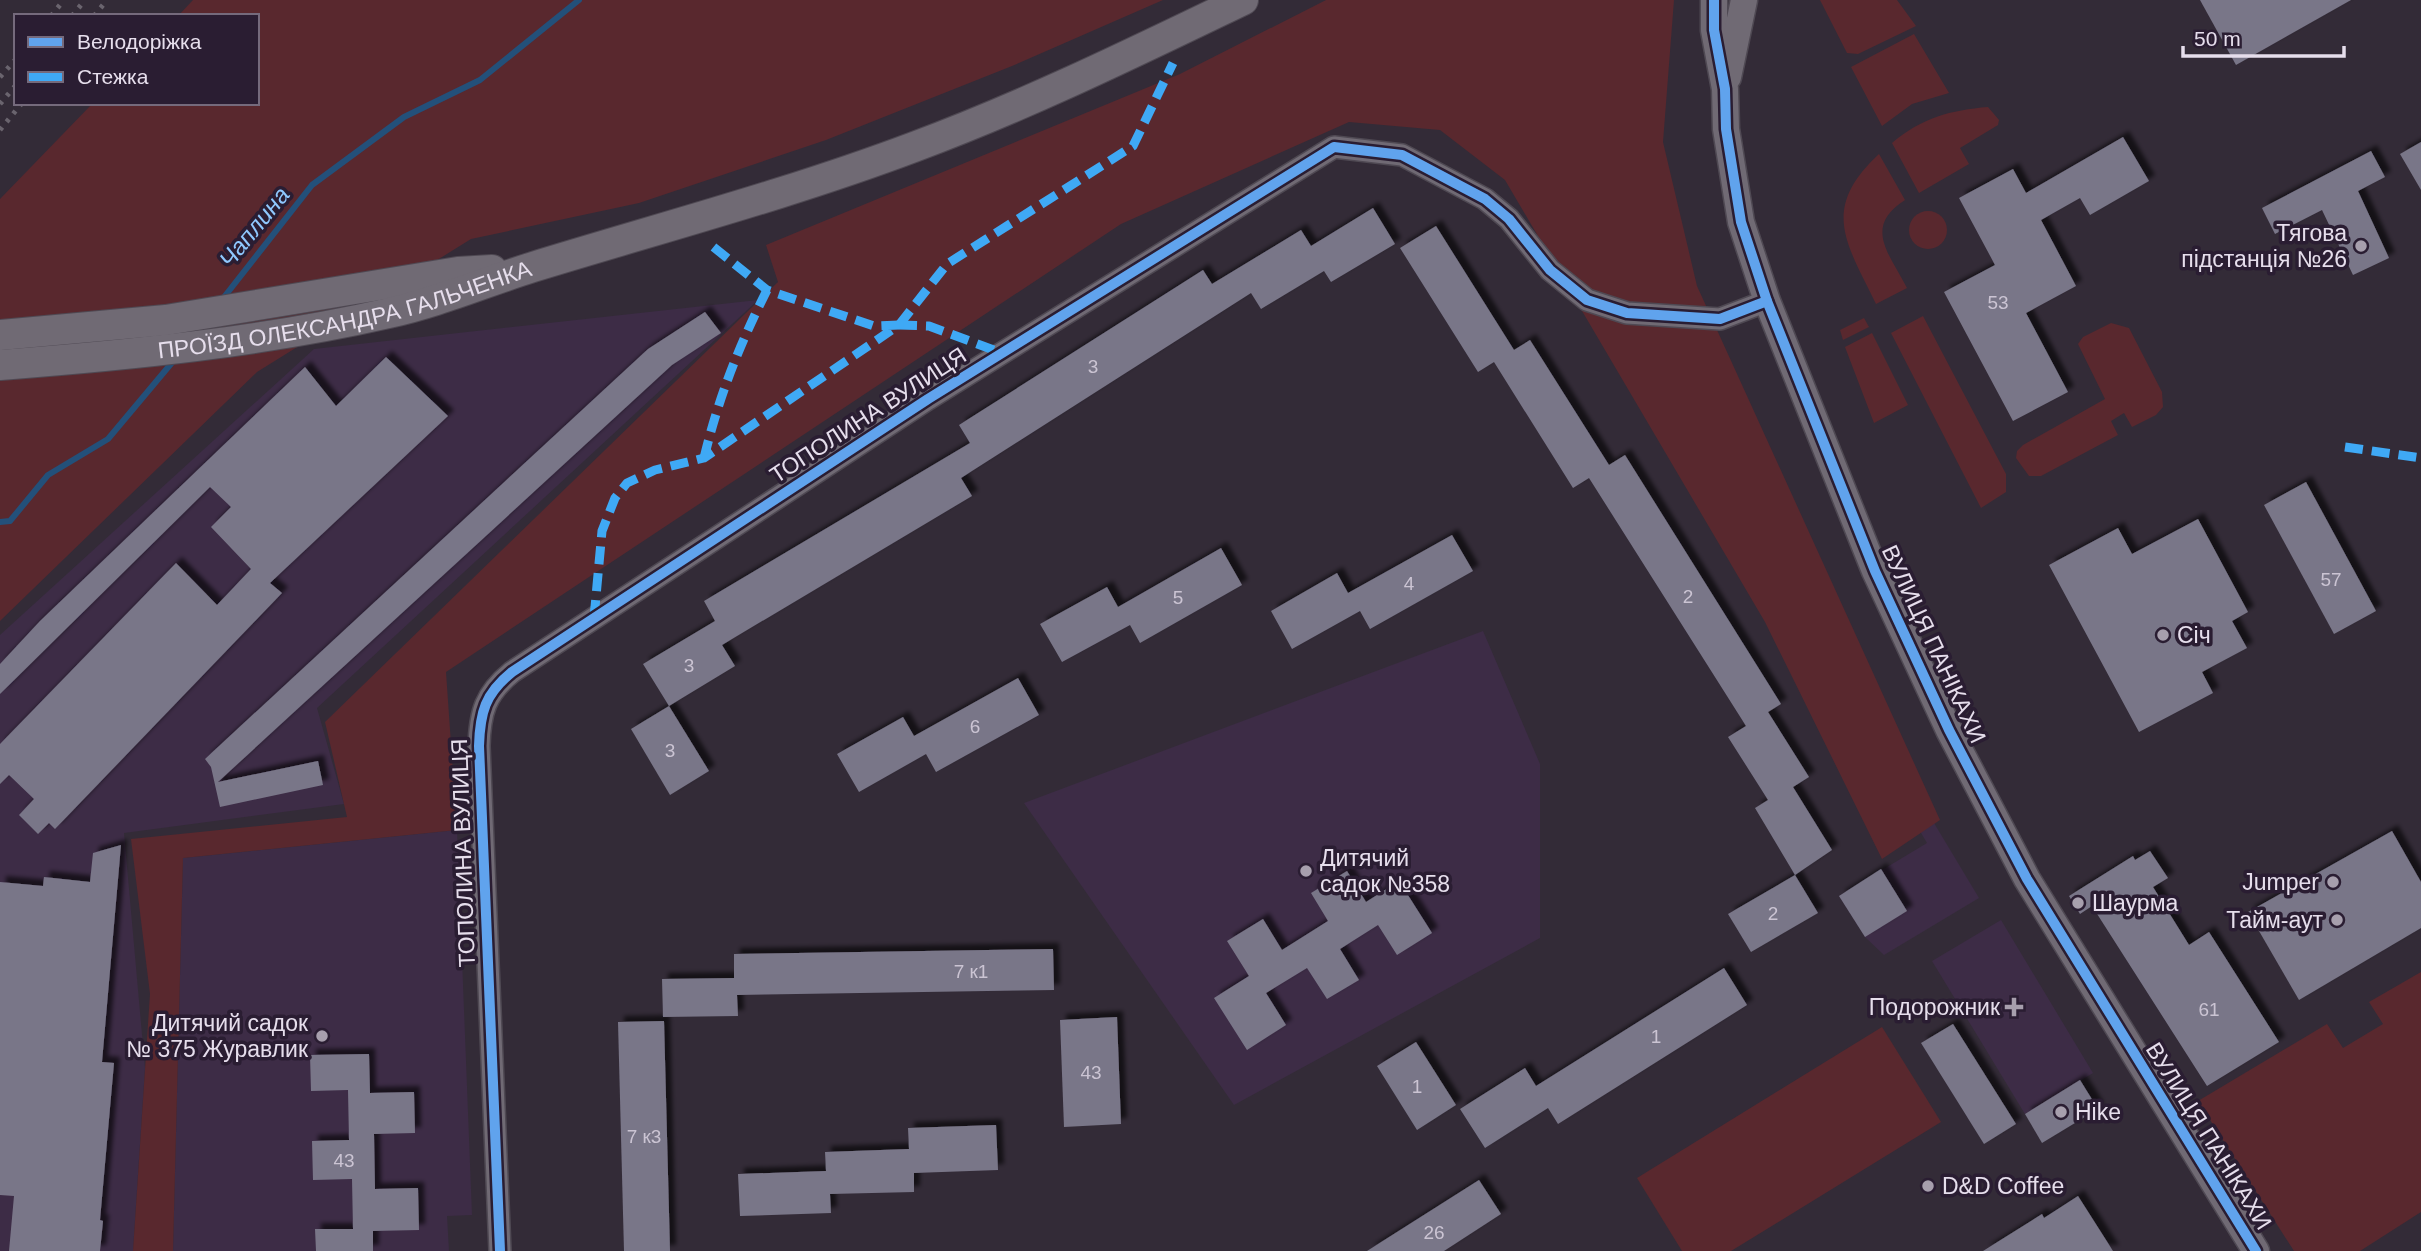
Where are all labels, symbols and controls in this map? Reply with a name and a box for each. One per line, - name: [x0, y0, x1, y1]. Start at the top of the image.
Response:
- legend: [14, 14, 259, 105]
- scale bar: [2183, 14, 2344, 58]
- text: 50 m: [2194, 27, 2241, 50]
- text: Велодоріжка: [77, 30, 202, 53]
- text: Стежка: [77, 65, 149, 88]
- water label: Чаплина: [213, 181, 295, 273]
- place label: Тягова пiдстанцiя №26: [2181, 220, 2347, 272]
- marker: Тягова пiдстанцiя №26: [2353, 238, 2369, 254]
- street label: ПРОЇЗД ОЛЕКСАНДРА ГАЛЬЧЕНКА: [156, 255, 535, 364]
- house number: 53: [1987, 292, 2009, 313]
- street label: ТОПОЛИНА ВУЛИЦЯ: [765, 342, 971, 488]
- house number: 3: [1088, 356, 1098, 377]
- street label: ВУЛИЦЯ ПАНІКАХИ: [1877, 541, 1991, 747]
- house number: 57: [2320, 569, 2342, 590]
- house number: 4: [1404, 573, 1415, 594]
- house number: 2: [1683, 586, 1693, 607]
- house number: 5: [1173, 587, 1183, 608]
- place label: Січ: [2177, 622, 2211, 648]
- marker: Січ: [2155, 627, 2171, 643]
- house number: 3: [684, 655, 694, 676]
- house number: 6: [970, 716, 980, 737]
- street label: ТОПОЛИНА ВУЛИЦЯ: [446, 738, 480, 968]
- house number: 3: [665, 740, 675, 761]
- place label: Дитячий садок №358: [1320, 845, 1450, 897]
- marker: Дитячий садок №358: [1298, 863, 1314, 879]
- place label: Jumper: [2242, 869, 2319, 895]
- marker: Jumper: [2325, 874, 2341, 890]
- place label: Шаурма: [2092, 890, 2178, 916]
- marker: Шаурма: [2070, 895, 2086, 911]
- house number: 2: [1768, 903, 1778, 924]
- place label: Тайм-аут: [2226, 907, 2323, 933]
- marker: Тайм-аут: [2329, 912, 2345, 928]
- house number: 7 к1: [954, 961, 988, 982]
- place label: Подорожник: [1869, 994, 2001, 1020]
- marker: Подорожник: [2006, 999, 2022, 1015]
- house number: 61: [2198, 999, 2220, 1020]
- place label: Дитячий садок № 375 Журавлик: [126, 1010, 309, 1062]
- house number: 1: [1651, 1026, 1661, 1047]
- marker: Дитячий садок № 375 Журавлик: [314, 1028, 330, 1044]
- street label: ВУЛИЦЯ ПАНІКАХИ: [2141, 1038, 2277, 1234]
- house number: 43: [1080, 1062, 1102, 1083]
- house number: 1: [1412, 1076, 1422, 1097]
- place label: Hike: [2075, 1099, 2121, 1125]
- marker: Hike: [2053, 1104, 2069, 1120]
- house number: 7 к3: [627, 1126, 661, 1147]
- house number: 43: [333, 1150, 355, 1171]
- place label: D&D Coffee: [1942, 1173, 2064, 1199]
- marker: D&D Coffee: [1920, 1178, 1936, 1194]
- house number: 26: [1423, 1222, 1445, 1243]

